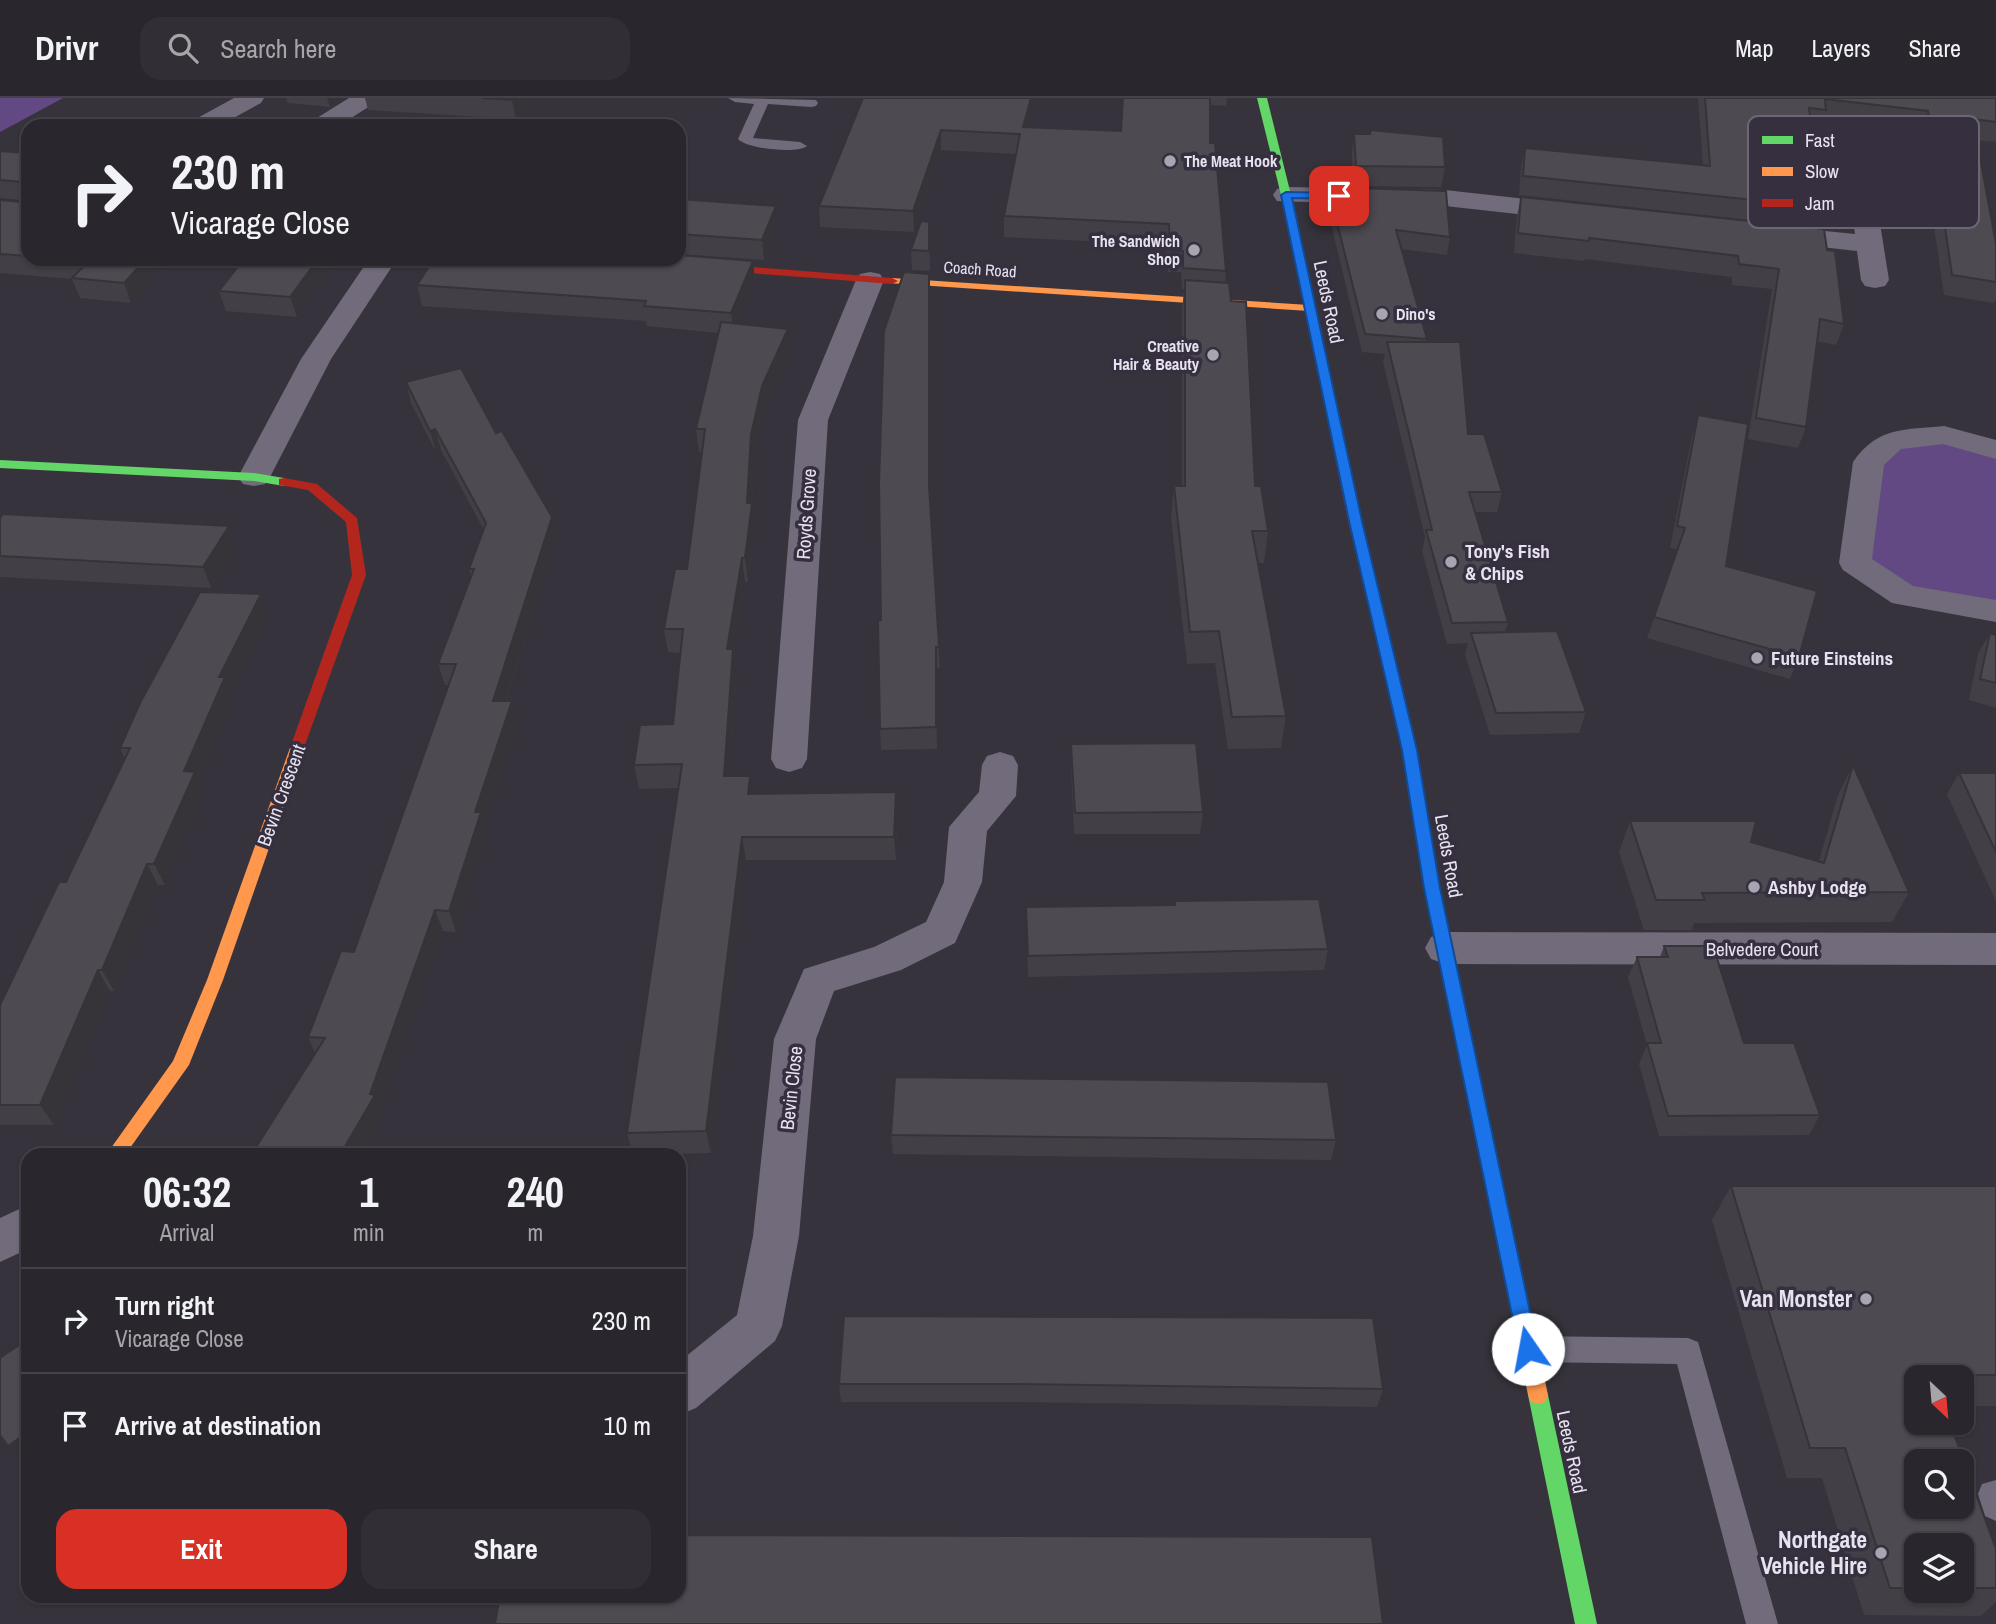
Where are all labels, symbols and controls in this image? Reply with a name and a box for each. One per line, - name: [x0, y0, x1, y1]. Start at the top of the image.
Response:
- search box: [140, 17, 630, 80]
- text: Drivr: [35, 26, 98, 70]
- icon: search: [164, 29, 202, 67]
- text: Search here: [220, 31, 336, 66]
- text: Map: [1735, 32, 1773, 64]
- text: Layers: [1811, 32, 1870, 64]
- text: Share: [1908, 32, 1961, 64]
- legend: [1748, 116, 1979, 228]
- text: Fast: [1805, 127, 1835, 153]
- text: 230 m: [171, 138, 285, 204]
- icon: right: [56, 147, 147, 238]
- place label: The Meat Hook: [1184, 150, 1278, 172]
- marker: The Meat Hook: [1162, 153, 1178, 169]
- text: Slow: [1805, 158, 1840, 184]
- pin: [1309, 166, 1369, 226]
- icon: arrive: [1320, 177, 1358, 215]
- text: Jam: [1805, 190, 1834, 216]
- text: Vicarage Close: [171, 201, 350, 244]
- place label: The Sandwich Shop: [1092, 230, 1180, 270]
- marker: The Sandwich Shop: [1186, 242, 1202, 258]
- street label: Coach Road: [943, 255, 1017, 283]
- street label: Leeds Road: [1308, 258, 1350, 346]
- place label: Dino's: [1396, 303, 1436, 325]
- marker: Dino's: [1374, 306, 1390, 322]
- place label: Creative Hair & Beauty: [1113, 335, 1200, 375]
- marker: Creative Hair & Beauty: [1205, 347, 1221, 363]
- street label: Royds Grove: [790, 468, 822, 560]
- place label: Tony's Fish & Chips: [1465, 538, 1550, 586]
- marker: Tony's Fish & Chips: [1443, 554, 1459, 570]
- place label: Future Einsteins: [1771, 645, 1893, 671]
- marker: Future Einsteins: [1749, 650, 1765, 666]
- street label: Bevin Crescent: [251, 740, 312, 849]
- street label: Leeds Road: [1429, 812, 1469, 900]
- place label: Ashby Lodge: [1768, 874, 1867, 900]
- marker: Ashby Lodge: [1746, 879, 1762, 895]
- street label: Belvedere Court: [1706, 936, 1819, 962]
- street label: Bevin Close: [774, 1045, 808, 1131]
- text: 06:32: [143, 1164, 231, 1220]
- text: 1: [359, 1164, 378, 1220]
- text: 240: [507, 1164, 564, 1220]
- text: Arrival: [160, 1217, 214, 1248]
- text: min: [353, 1217, 385, 1248]
- text: m: [527, 1217, 543, 1248]
- place label: Van Monster: [1740, 1283, 1853, 1314]
- text: Turn right: [115, 1288, 214, 1323]
- marker: Van Monster: [1858, 1291, 1874, 1307]
- icon: right: [56, 1302, 94, 1340]
- text: 230 m: [592, 1303, 651, 1338]
- position arrow: [1491, 1312, 1565, 1386]
- text: Vicarage Close: [115, 1323, 244, 1354]
- north arrow: [1904, 1365, 1974, 1435]
- map controls: [1904, 1365, 1974, 1603]
- icon: arrive: [56, 1407, 94, 1445]
- text: Arrive at destination: [115, 1408, 321, 1443]
- text: 10 m: [604, 1408, 651, 1443]
- street label: Leeds Road: [1551, 1408, 1593, 1496]
- button: search: [1904, 1449, 1974, 1519]
- button: Exit: [56, 1509, 347, 1589]
- button: Share: [361, 1509, 651, 1589]
- place label: Northgate Vehicle Hire: [1760, 1524, 1867, 1581]
- button: layers: [1904, 1533, 1974, 1603]
- marker: Northgate Vehicle Hire: [1873, 1545, 1889, 1561]

